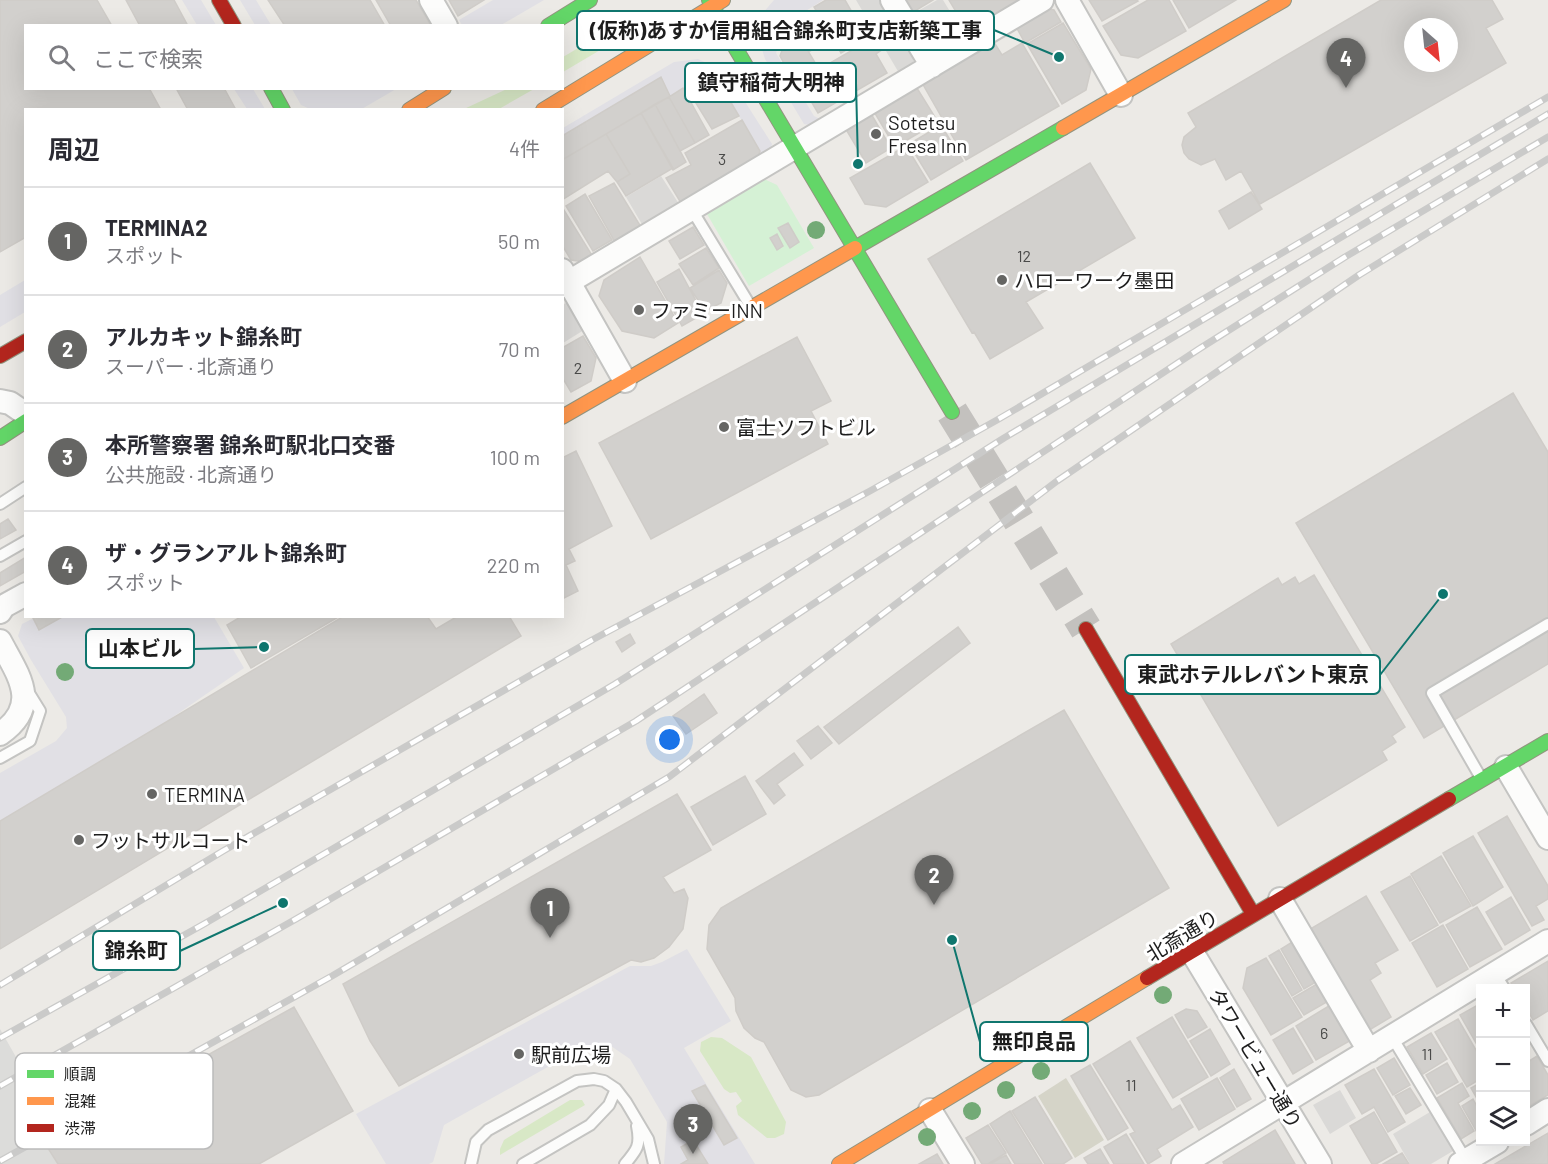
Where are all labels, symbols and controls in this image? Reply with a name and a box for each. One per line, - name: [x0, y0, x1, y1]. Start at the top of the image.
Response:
- callout: (仮称)あすか信用組合錦糸町支店新築工事: [577, 11, 994, 50]
- text: (仮称)あすか信用組合錦糸町支店新築工事: [589, 17, 982, 42]
- north arrow: [1404, 18, 1458, 72]
- search box: [24, 24, 564, 90]
- pin: 4: [1326, 38, 1366, 88]
- icon: search: [45, 41, 78, 74]
- text: ここで検索: [93, 45, 203, 71]
- callout: 鎮守稲荷大明神: [685, 63, 856, 102]
- text: 鎮守稲荷大明神: [698, 69, 845, 94]
- place label: Sotetsu Fresa Inn: [888, 110, 967, 157]
- marker: Sotetsu Fresa Inn: [869, 127, 883, 141]
- text: 周辺: [48, 133, 100, 164]
- text: 4件: [509, 136, 540, 160]
- house number: 3: [718, 149, 726, 168]
- text: TERMINA2: [105, 214, 207, 240]
- text: 1: [64, 229, 71, 253]
- text: 50 m: [498, 229, 540, 253]
- text: スポット: [105, 243, 185, 267]
- house number: 12: [1017, 246, 1031, 265]
- place label: ハローワーク墨田: [1014, 268, 1174, 292]
- marker: ハローワーク墨田: [995, 273, 1009, 287]
- place label: ファミーINN: [651, 298, 763, 322]
- marker: ファミーINN: [632, 303, 646, 317]
- text: アルカキット錦糸町: [105, 323, 302, 349]
- text: 2: [62, 337, 73, 361]
- text: 70 m: [499, 337, 540, 361]
- text: スーパー · 北斎通り: [105, 354, 277, 378]
- house number: 2: [574, 358, 582, 377]
- place label: 富士ソフトビル: [736, 415, 876, 439]
- marker: 富士ソフトビル: [717, 420, 731, 434]
- text: 本所警察署 錦糸町駅北口交番: [105, 431, 395, 457]
- text: 3: [62, 445, 73, 469]
- text: 100 m: [490, 445, 540, 469]
- text: 公共施設 · 北斎通り: [105, 462, 277, 486]
- text: ザ・グランアルト錦糸町: [105, 539, 347, 565]
- text: 4: [61, 553, 74, 577]
- text: 220 m: [487, 553, 540, 577]
- text: スポット: [105, 570, 185, 594]
- callout: 山本ビル: [86, 629, 194, 668]
- text: 山本ビル: [98, 635, 182, 660]
- callout: 東武ホテルレバント東京: [1125, 655, 1380, 694]
- text: 東武ホテルレバント東京: [1137, 661, 1369, 686]
- your location: [655, 725, 684, 754]
- place label: TERMINA: [164, 782, 245, 806]
- marker: TERMINA: [145, 787, 159, 801]
- place label: フットサルコート: [91, 828, 251, 852]
- marker: フットサルコート: [72, 833, 86, 847]
- pin: 2: [914, 856, 954, 905]
- pin: 1: [530, 888, 570, 938]
- street label: 北斎通り: [1142, 904, 1222, 966]
- callout: 錦糸町: [93, 931, 180, 970]
- text: 錦糸町: [105, 937, 168, 962]
- street label: タワービュー通り: [1205, 983, 1307, 1133]
- map controls: [1476, 984, 1530, 1146]
- button: +: [1476, 984, 1530, 1038]
- callout: 無印良品: [980, 1022, 1088, 1061]
- house number: 6: [1320, 1023, 1328, 1042]
- text: 無印良品: [992, 1028, 1076, 1053]
- button: −: [1476, 1038, 1530, 1092]
- place label: 駅前広場: [531, 1042, 611, 1066]
- house number: 11: [1421, 1044, 1433, 1063]
- marker: 駅前広場: [512, 1047, 526, 1061]
- legend: [15, 1053, 213, 1149]
- text: 順調: [64, 1064, 96, 1083]
- house number: 11: [1125, 1075, 1137, 1094]
- text: 混雑: [64, 1091, 96, 1110]
- button: layers: [1476, 1092, 1530, 1146]
- pin: 3: [674, 1104, 712, 1154]
- text: 渋滞: [64, 1118, 96, 1137]

